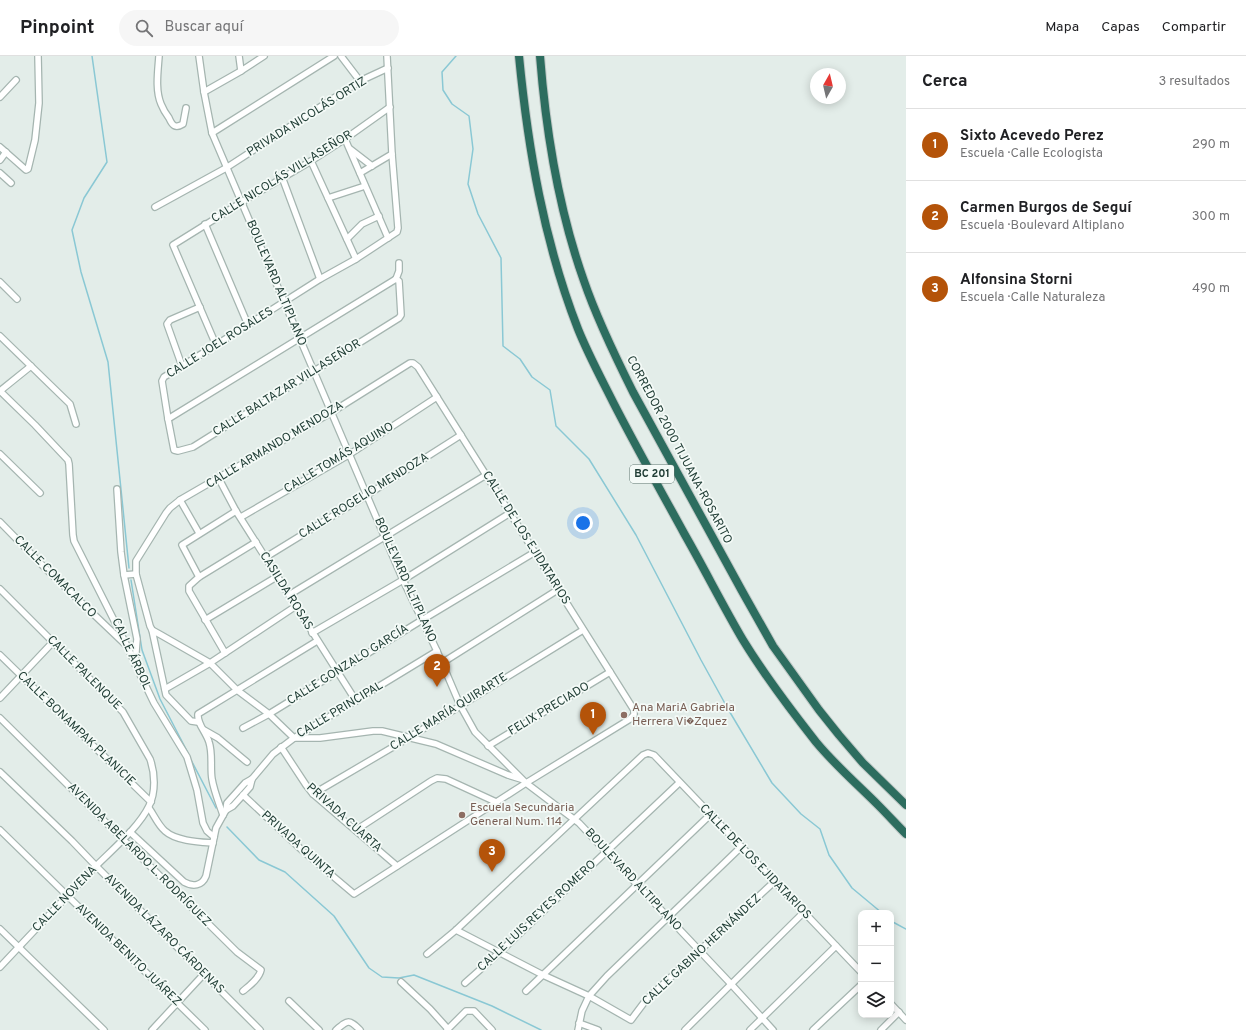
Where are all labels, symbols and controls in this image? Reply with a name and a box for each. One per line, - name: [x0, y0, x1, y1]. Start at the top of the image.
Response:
- search box: [119, 10, 399, 46]
- text: Pinpoint: [20, 16, 95, 40]
- icon: search: [133, 17, 155, 39]
- text: Buscar aquí: [165, 18, 243, 37]
- text: Mapa: [1045, 19, 1079, 36]
- text: Capas: [1101, 19, 1140, 36]
- text: Compartir: [1162, 19, 1226, 36]
- north arrow: [810, 68, 846, 104]
- text: Cerca: [922, 71, 968, 93]
- street label: PRIVADA NICOLÁS ORTIZ: [244, 73, 370, 161]
- text: 3 resultados: [1158, 74, 1230, 90]
- street label: CALLE NICOLÁS VILLASEÑOR: [208, 127, 356, 227]
- text: Sixto Acevedo Perez: [960, 127, 1104, 146]
- text: 1: [932, 137, 938, 153]
- text: 290 m: [1192, 137, 1230, 153]
- text: Escuela · Calle Ecologista: [960, 146, 1103, 162]
- text: Carmen Burgos de Seguí: [960, 199, 1132, 218]
- text: 2: [931, 209, 939, 225]
- text: 300 m: [1192, 209, 1230, 225]
- street label: BOULEVARD ALTIPLANO: [242, 218, 310, 348]
- text: Escuela · Boulevard Altiplano: [960, 218, 1125, 234]
- text: Alfonsina Storni: [960, 271, 1073, 290]
- text: 3: [931, 281, 939, 297]
- text: 490 m: [1192, 281, 1230, 297]
- text: Escuela · Calle Naturaleza: [960, 290, 1105, 306]
- street label: CALLE JOEL ROSALES: [164, 304, 276, 382]
- street label: CALLE BALTAZAR VILLASEÑOR: [210, 336, 364, 440]
- street label: CORREDOR 2000 TIJUANA-ROSARITO: [622, 353, 736, 547]
- street label: CALLE ARMANDO MENDOZA: [203, 398, 347, 492]
- street label: CALLE TOMÁS AQUINO: [281, 419, 397, 497]
- street label: CALLE ROGELIO MENDOZA: [296, 449, 432, 543]
- road number: BC 201: [630, 465, 674, 483]
- street label: CALLE DE LOS EJIDATARIOS: [478, 468, 574, 608]
- your location: [573, 513, 593, 533]
- street label: BOULEVARD ALTIPLANO: [370, 515, 440, 645]
- street label: CALLE COMACALCO: [10, 532, 100, 622]
- street label: CASILDA ROSAS: [256, 549, 316, 633]
- street label: CALLE ÁRBOL: [107, 615, 155, 693]
- street label: CALLE GONZALO GARCÍA: [284, 621, 412, 709]
- street label: CALLE PALENQUE: [43, 632, 125, 714]
- pin: 2: [424, 654, 450, 687]
- street label: CALLE BONAMPAK PLANICIE: [13, 668, 139, 790]
- street label: CALLE MARÍA QUIRARTE: [387, 669, 511, 755]
- street label: CALLE PRINCIPAL: [294, 678, 386, 742]
- street label: FELIX PRECIADO: [505, 678, 593, 740]
- place label: Ana MariA Gabriela Herrera Vi�Zquez: [632, 700, 735, 730]
- pin: 1: [580, 702, 606, 735]
- marker: Ana MariA Gabriela Herrera Vi�Zquez: [619, 710, 629, 720]
- street label: AVENIDA ABELARDO L. RODRÍGUEZ: [64, 780, 214, 930]
- street label: PRIVADA CUARTA: [303, 780, 385, 856]
- place label: Escuela Secundaria General Num. 114: [470, 800, 574, 830]
- street label: CALLE DE LOS EJIDATARIOS: [696, 801, 814, 923]
- street label: PRIVADA QUINTA: [258, 808, 338, 882]
- marker: Escuela Secundaria General Num. 114: [457, 810, 467, 820]
- street label: BOULEVARD ALTIPLANO: [581, 825, 685, 935]
- pin: 3: [479, 839, 505, 872]
- street label: CALLE LUIS REYES ROMERO: [474, 857, 600, 975]
- street label: CALLE NOVENA: [29, 862, 101, 936]
- street label: AVENIDA LÁZARO CÁRDENAS: [100, 870, 228, 998]
- street label: CALLE GABINO HERNÁNDEZ: [639, 891, 765, 1009]
- street label: AVENIDA BENITO JUÁREZ: [71, 900, 185, 1010]
- map controls: [858, 910, 894, 1018]
- button: +: [858, 910, 894, 946]
- button: −: [858, 946, 894, 982]
- button: layers: [858, 982, 894, 1018]

